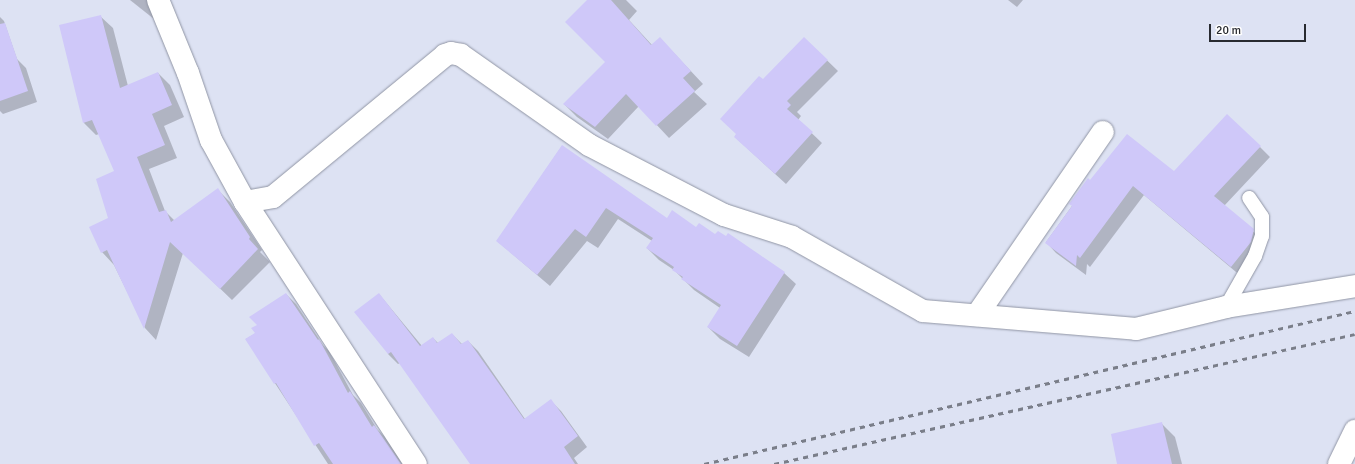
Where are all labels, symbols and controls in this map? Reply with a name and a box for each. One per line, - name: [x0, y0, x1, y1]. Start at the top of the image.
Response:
- scale bar: [1211, 16, 1308, 42]
- text: 20 m: [1216, 23, 1241, 38]

